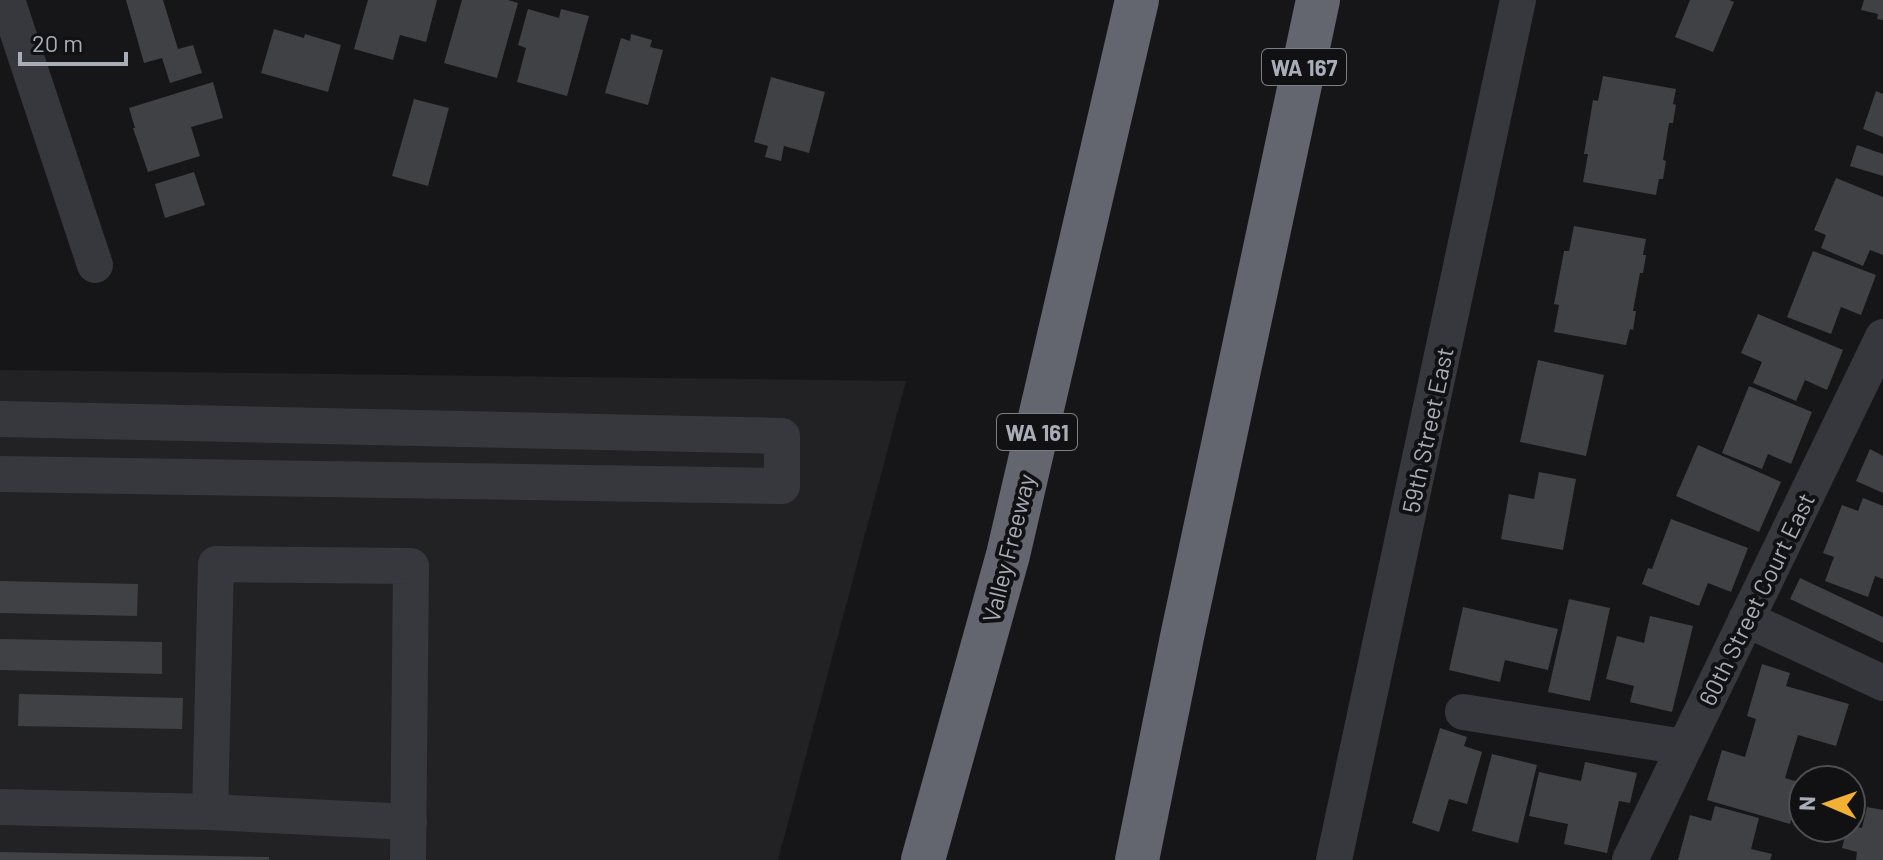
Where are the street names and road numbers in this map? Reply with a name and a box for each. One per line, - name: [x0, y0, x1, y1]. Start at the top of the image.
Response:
- road number: WA 167: [1262, 49, 1346, 85]
- street label: 59th Street East: [1395, 344, 1459, 516]
- road number: WA 161: [997, 414, 1077, 450]
- street label: Valley Freeway: [976, 471, 1040, 625]
- street label: 60th Street Court East: [1692, 488, 1820, 710]

